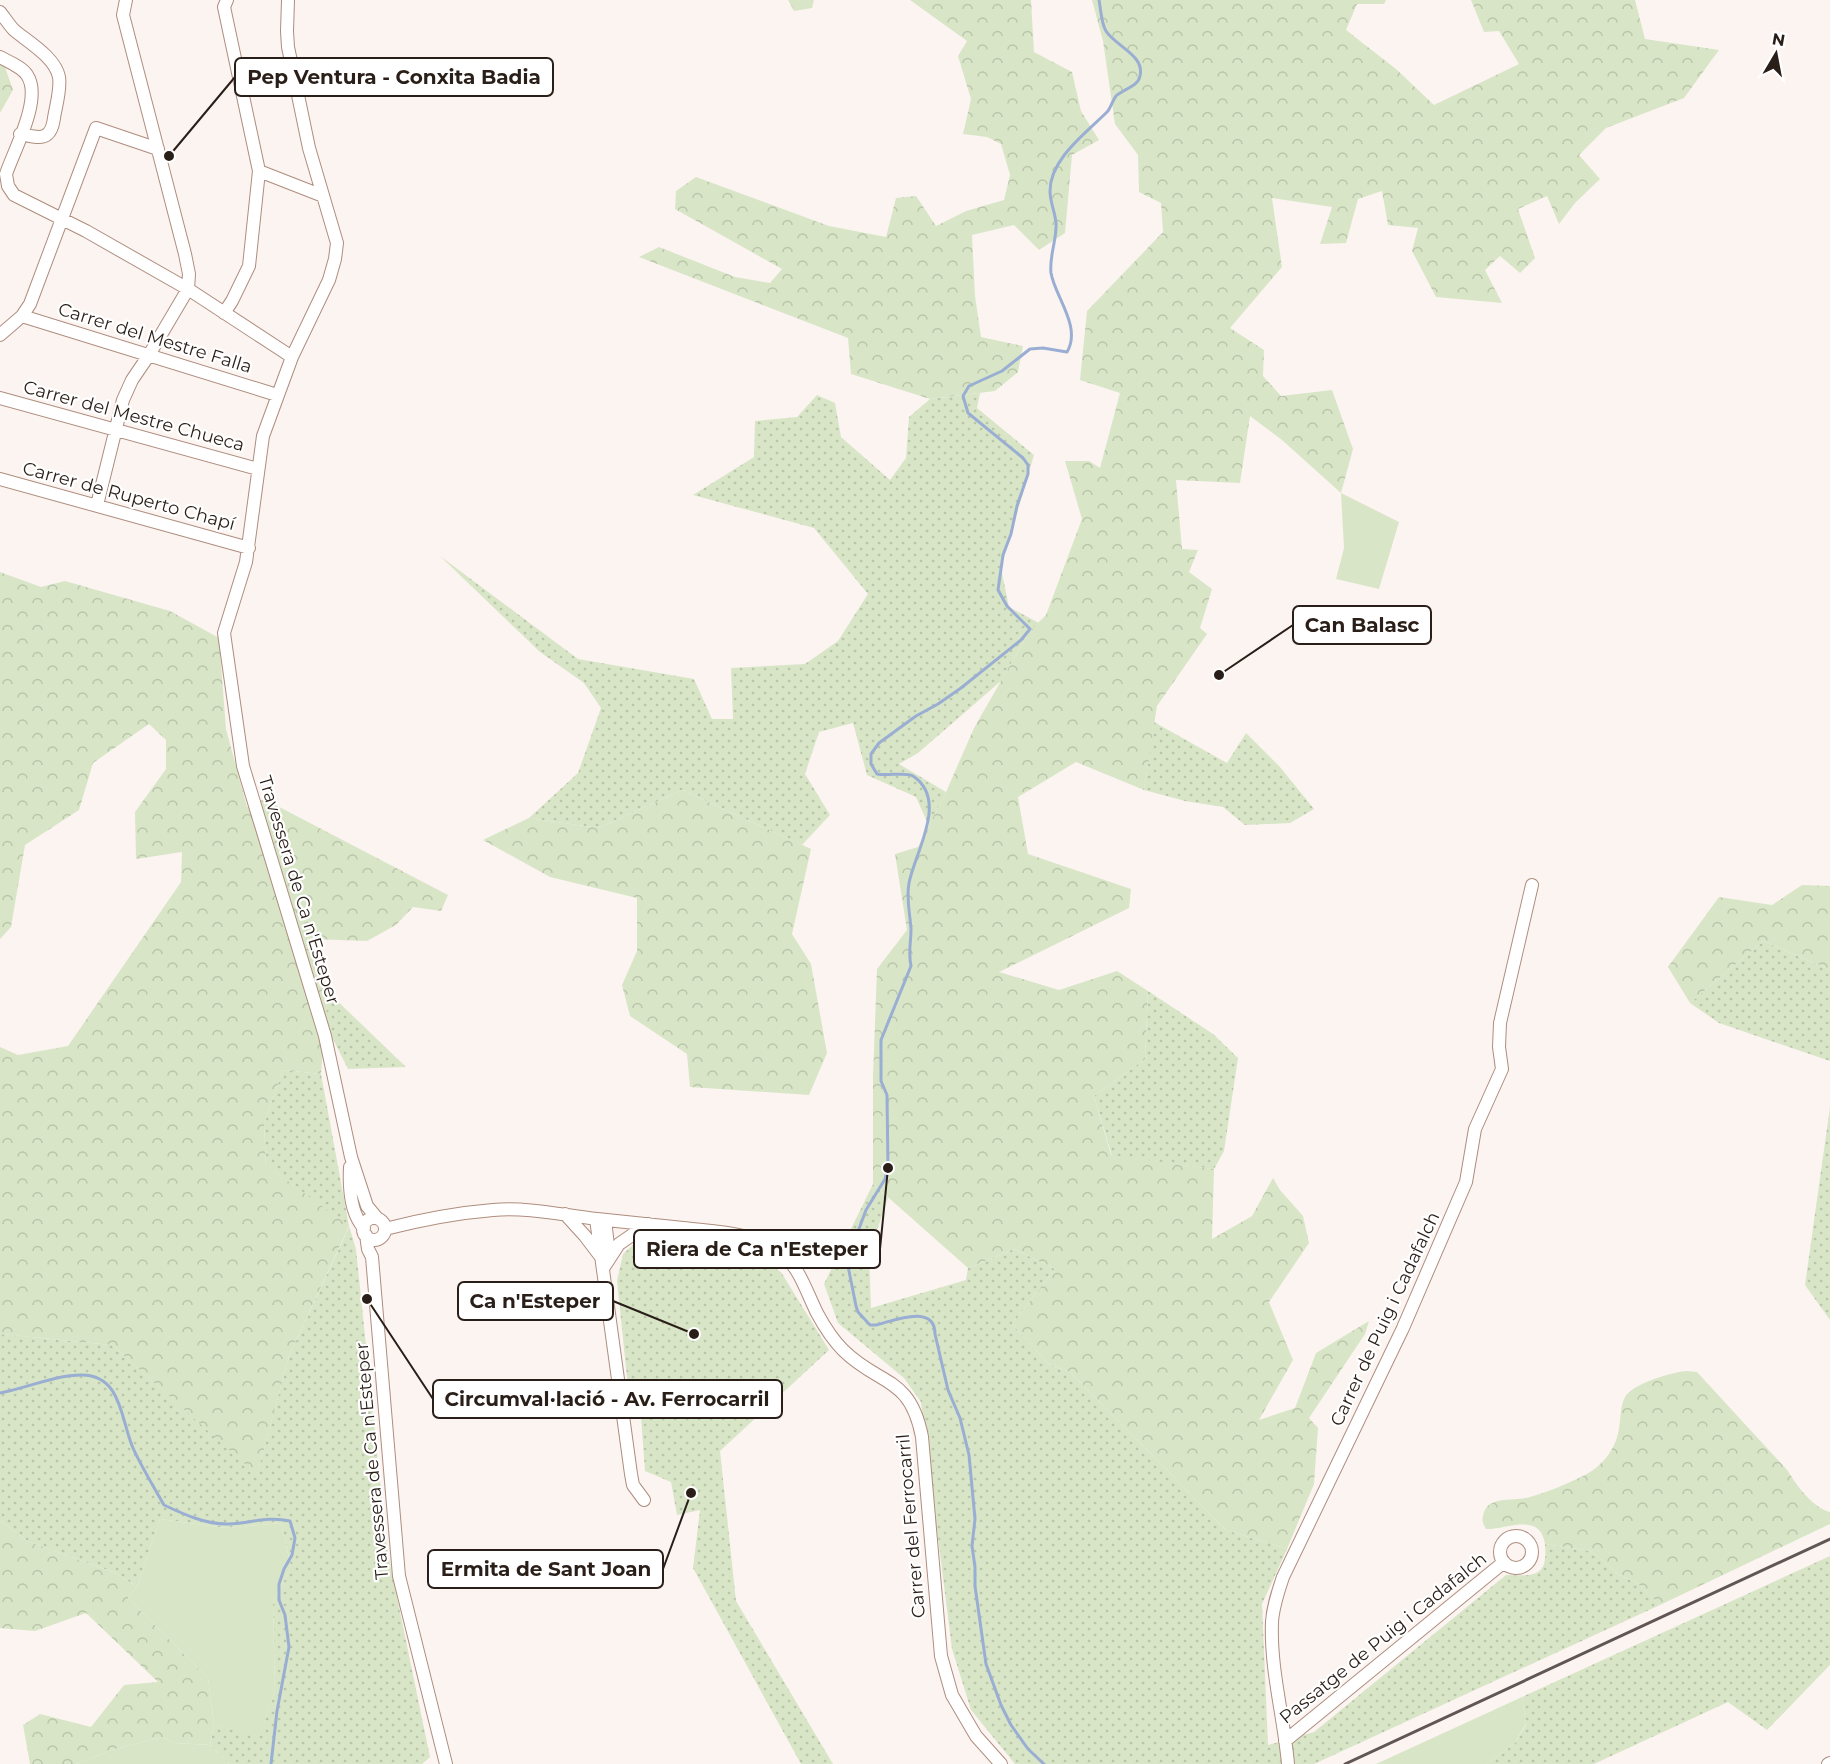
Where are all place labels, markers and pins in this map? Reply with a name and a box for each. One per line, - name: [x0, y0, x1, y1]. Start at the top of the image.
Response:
- callout: Pep Ventura - Conxita Badia: [235, 58, 553, 96]
- callout: Can Balasc: [1293, 606, 1431, 644]
- callout: Riera de Ca n'Esteper: [634, 1230, 880, 1268]
- callout: Ca n'Esteper: [458, 1282, 613, 1320]
- callout: Circumval·lació - Av. Ferrocarril: [433, 1380, 782, 1418]
- callout: Ermita de Sant Joan: [428, 1550, 663, 1588]

